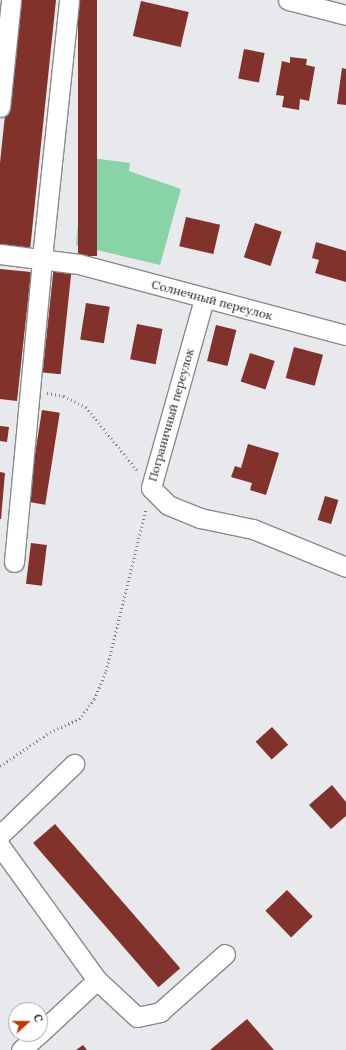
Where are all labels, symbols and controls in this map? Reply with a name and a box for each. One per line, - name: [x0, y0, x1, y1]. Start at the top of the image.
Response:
- street label: Солнечный переулок: [150, 277, 274, 323]
- street label: Пограничный переулок: [145, 347, 197, 483]
- north arrow: [8, 1002, 48, 1042]
- text: С: [30, 1012, 46, 1024]

